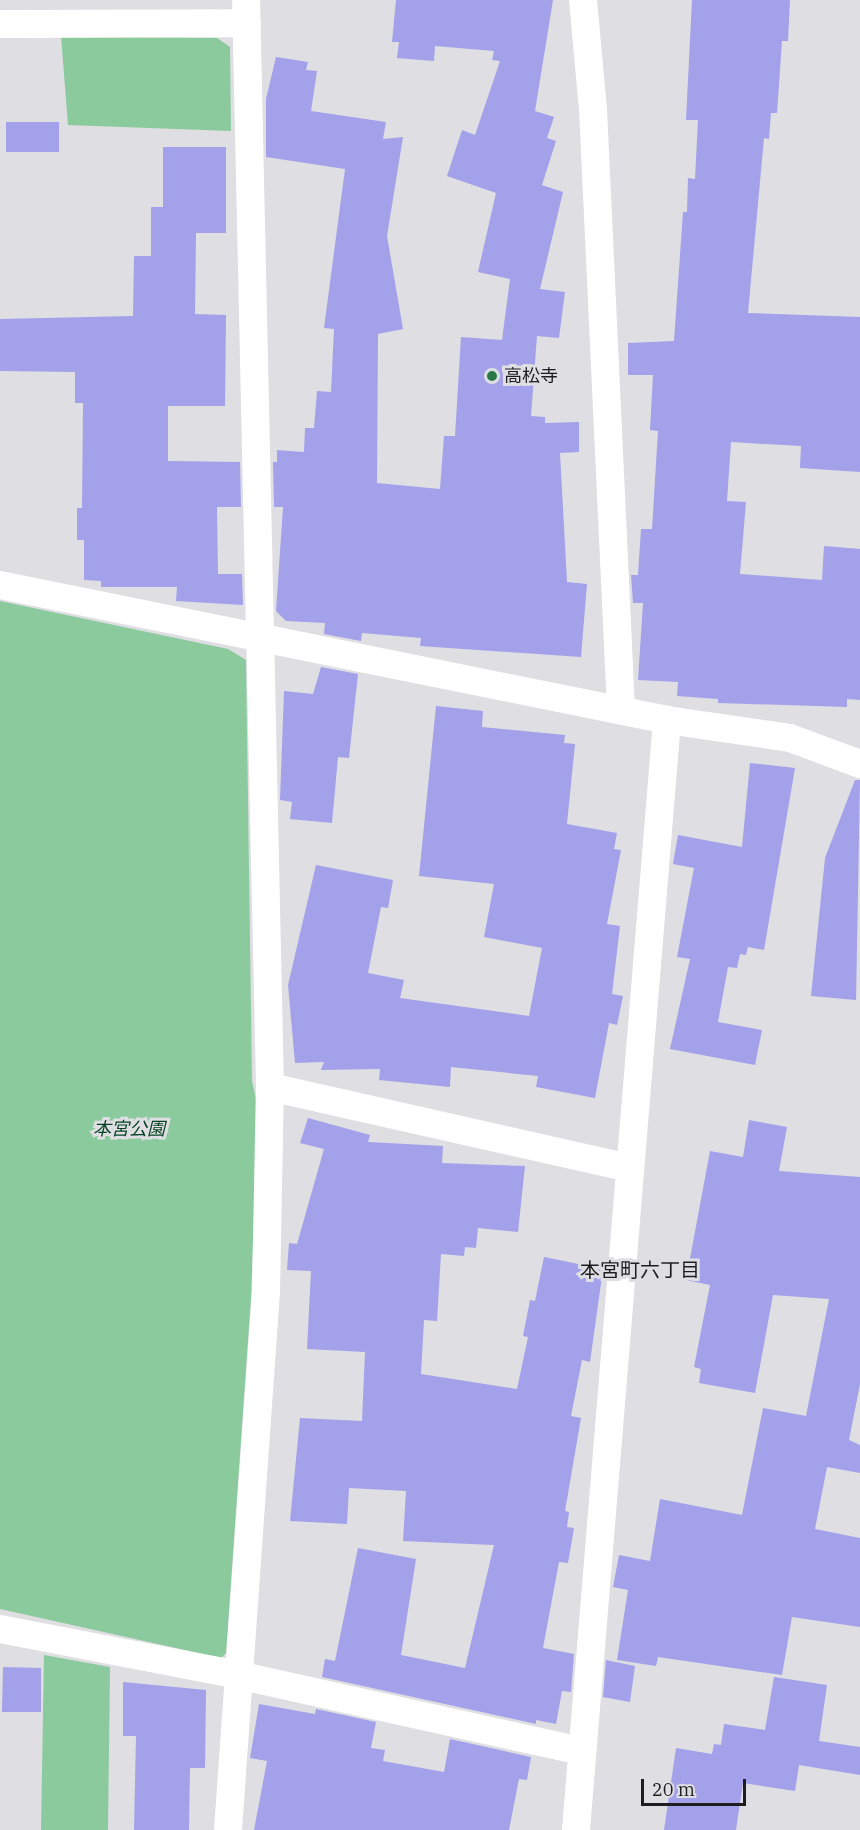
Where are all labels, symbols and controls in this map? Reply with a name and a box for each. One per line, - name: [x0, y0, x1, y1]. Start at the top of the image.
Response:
- place label: 高松寺: [504, 365, 558, 387]
- marker: 高松寺: [485, 369, 499, 383]
- park label: 本宮公園: [93, 1118, 165, 1140]
- district label: 本宮町六丁目: [580, 1257, 700, 1281]
- scale bar: [644, 1767, 749, 1805]
- text: 20 m: [652, 1778, 695, 1801]

